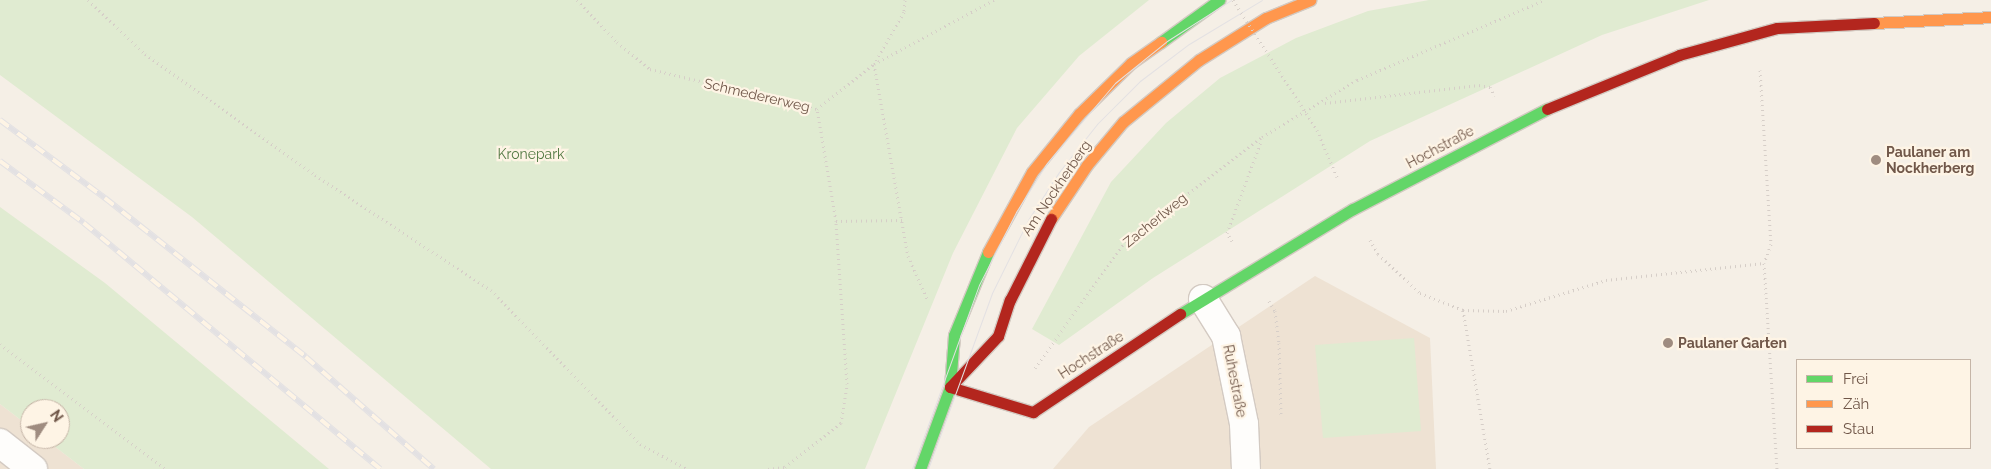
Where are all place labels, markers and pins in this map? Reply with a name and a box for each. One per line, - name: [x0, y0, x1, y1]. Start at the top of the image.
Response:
- place label: Paulaner am Nockherberg: [1886, 144, 1974, 176]
- marker: Paulaner am Nockherberg: [1870, 154, 1882, 166]
- place label: Paulaner Garten: [1678, 335, 1787, 351]
- marker: Paulaner Garten: [1662, 337, 1674, 349]

